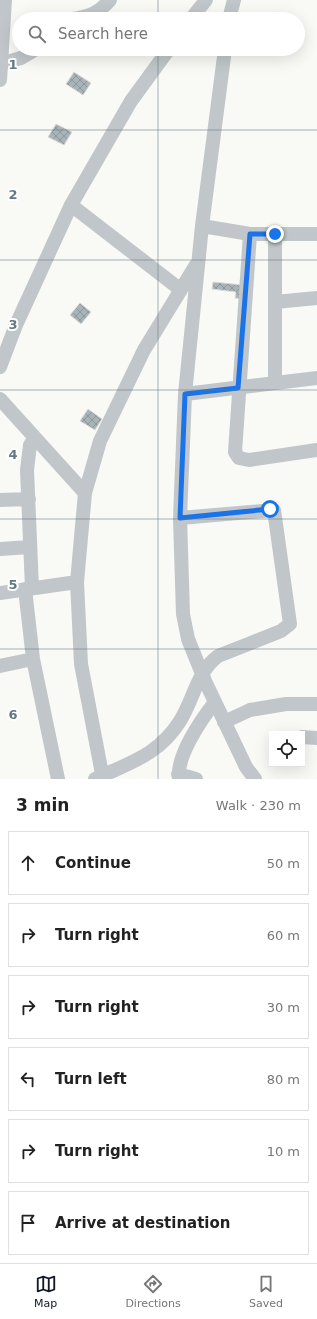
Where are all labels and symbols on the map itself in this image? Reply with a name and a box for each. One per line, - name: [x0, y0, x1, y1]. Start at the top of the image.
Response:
- text: 1: [8, 57, 18, 72]
- text: 2: [8, 187, 18, 202]
- route end: [266, 225, 284, 243]
- text: 3: [8, 317, 18, 332]
- text: 4: [8, 447, 18, 462]
- route start: [261, 500, 279, 518]
- text: 5: [8, 577, 18, 592]
- text: 6: [8, 707, 18, 722]

